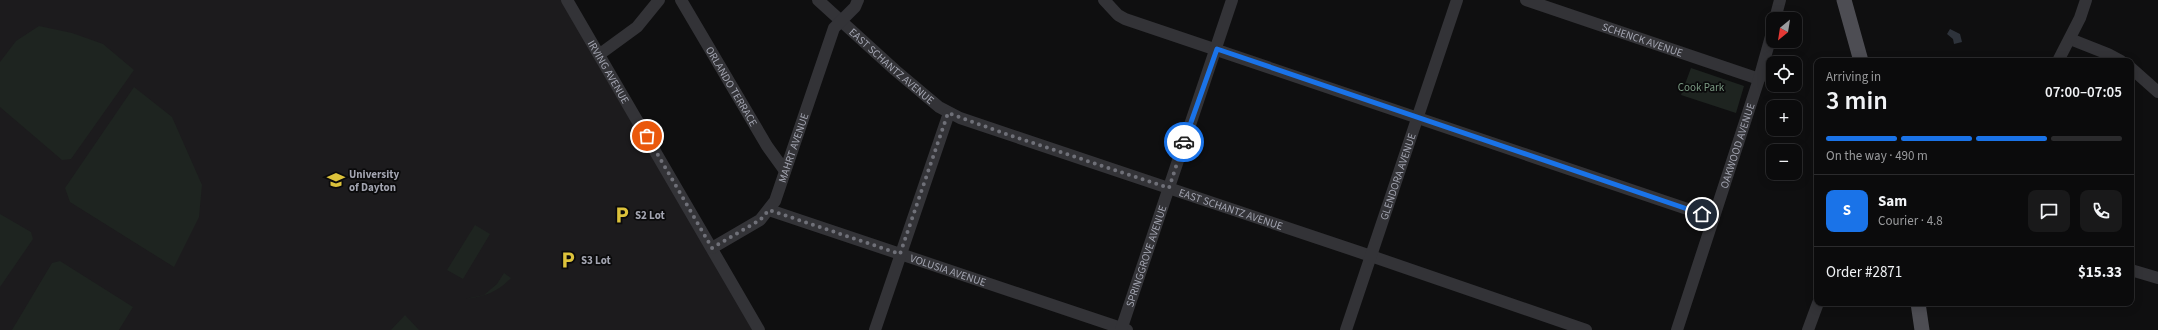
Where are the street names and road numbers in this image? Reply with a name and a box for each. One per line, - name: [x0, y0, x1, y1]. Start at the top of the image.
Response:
- street label: SCHENCK AVENUE: [1600, 19, 1685, 60]
- street label: EAST SCHANTZ AVENUE: [846, 24, 938, 108]
- street label: IRVING AVENUE: [584, 37, 633, 106]
- street label: ORLANDO TERRACE: [702, 43, 761, 129]
- street label: OAKWOOD AVENUE: [1716, 101, 1758, 190]
- street label: MAHRT AVENUE: [774, 111, 812, 185]
- street label: GLENDORA AVENUE: [1376, 131, 1419, 222]
- street label: EAST SCHANTZ AVENUE: [1177, 185, 1285, 233]
- street label: SPRINGGROVE AVENUE: [1122, 203, 1170, 309]
- street label: VOLUSIA AVENUE: [908, 250, 988, 290]

